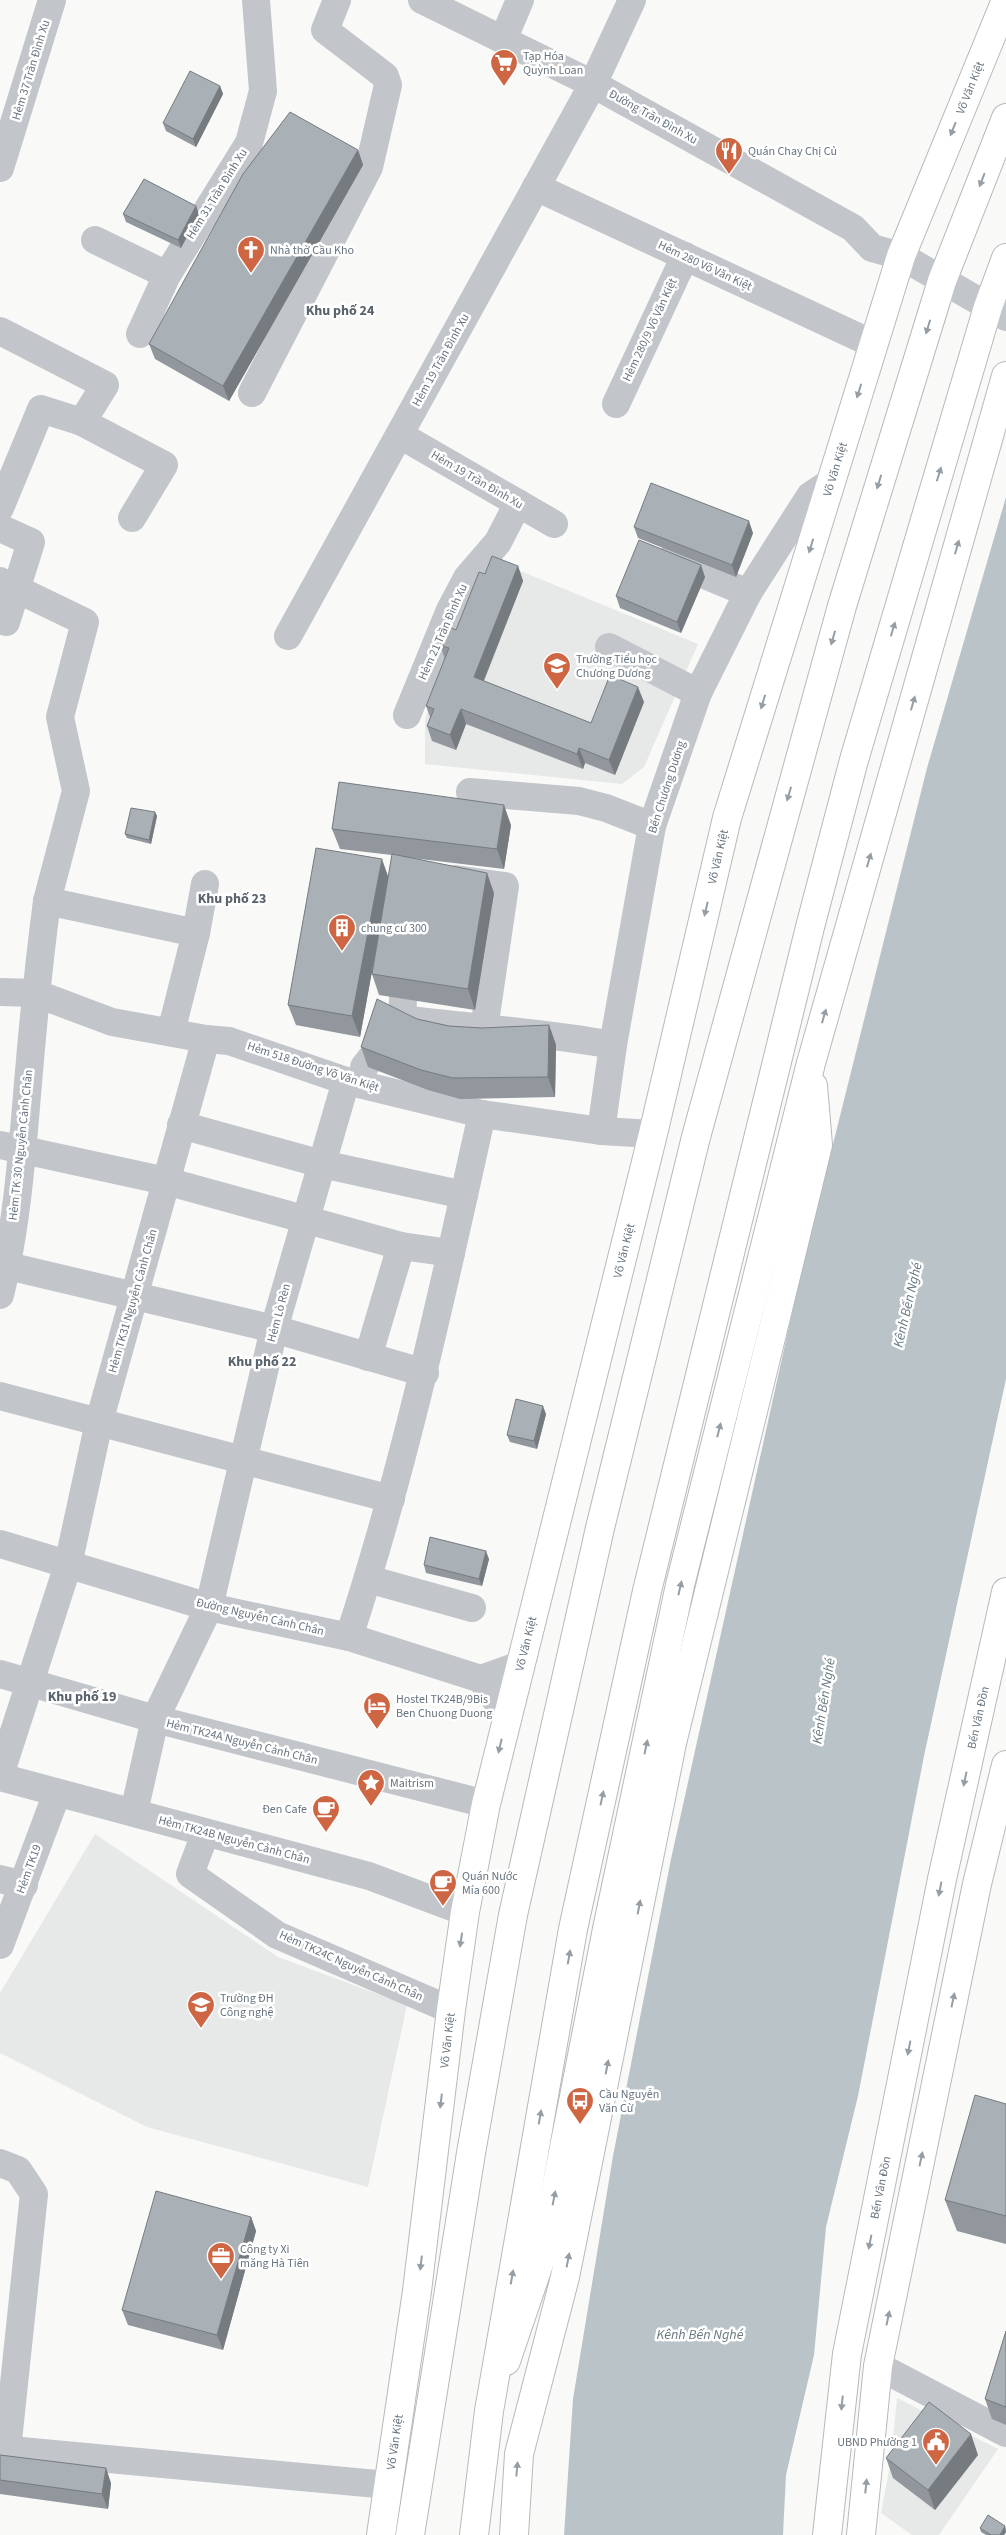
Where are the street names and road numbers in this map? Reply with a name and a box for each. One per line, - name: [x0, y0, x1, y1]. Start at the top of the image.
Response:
- street label: Hẻm 37 Trần Ðình Xu: [8, 18, 54, 122]
- street label: Võ Văn Kiệt: [952, 59, 988, 117]
- street label: Đường Trần Ðình Xu: [606, 86, 700, 148]
- street label: Hẻm 31 Trần Đinh Xu: [182, 145, 252, 243]
- street label: Hẻm 280 Võ Văn Kiệt: [655, 237, 755, 295]
- street label: Hẻm 280/9 Võ Văn Kiệt: [619, 276, 681, 384]
- street label: Hẻm 19 Trần Ðình Xu: [408, 310, 474, 410]
- street label: Võ Văn Kiệt: [819, 440, 851, 498]
- street label: Hẻm 19 Trần Đình Xu: [428, 447, 526, 513]
- street label: Hẻm 21 Trần Đình Xu: [414, 581, 472, 683]
- street label: Bến Chương Dương: [644, 739, 690, 835]
- street label: Võ Văn Kiệt: [703, 828, 733, 886]
- street label: Hẻm 518 Đường Võ Văn Kiệt: [245, 1038, 381, 1096]
- street label: Hẻm TK 30 Nguyễn Cảnh Chân: [5, 1069, 37, 1221]
- street label: Võ Văn Kiệt: [609, 1222, 639, 1280]
- street label: Hẻm TK31 Nguyễn Cảnh Chân: [104, 1227, 162, 1375]
- street label: Hẻm Lò Rèn: [263, 1282, 295, 1344]
- street label: Đường Nguyễn Cảnh Chân: [194, 1594, 326, 1640]
- street label: Võ Văn Kiệt: [511, 1615, 541, 1673]
- street label: Bến Vân Đồn: [963, 1685, 993, 1750]
- street label: Hẻm TK24A Nguyễn Cảnh Chân: [164, 1715, 320, 1769]
- street label: Hẻm TK24B Nguyễn Cảnh Chân: [156, 1812, 312, 1868]
- street label: Hẻm TK19: [12, 1842, 46, 1896]
- street label: Hẻm TK24C Nguyễn Cảnh Chân: [276, 1927, 426, 2005]
- street label: Võ Văn Kiệt: [436, 2012, 459, 2069]
- street label: Bến Vân Đồn: [866, 2155, 895, 2220]
- street label: Võ Văn Kiệt: [382, 2413, 407, 2471]

